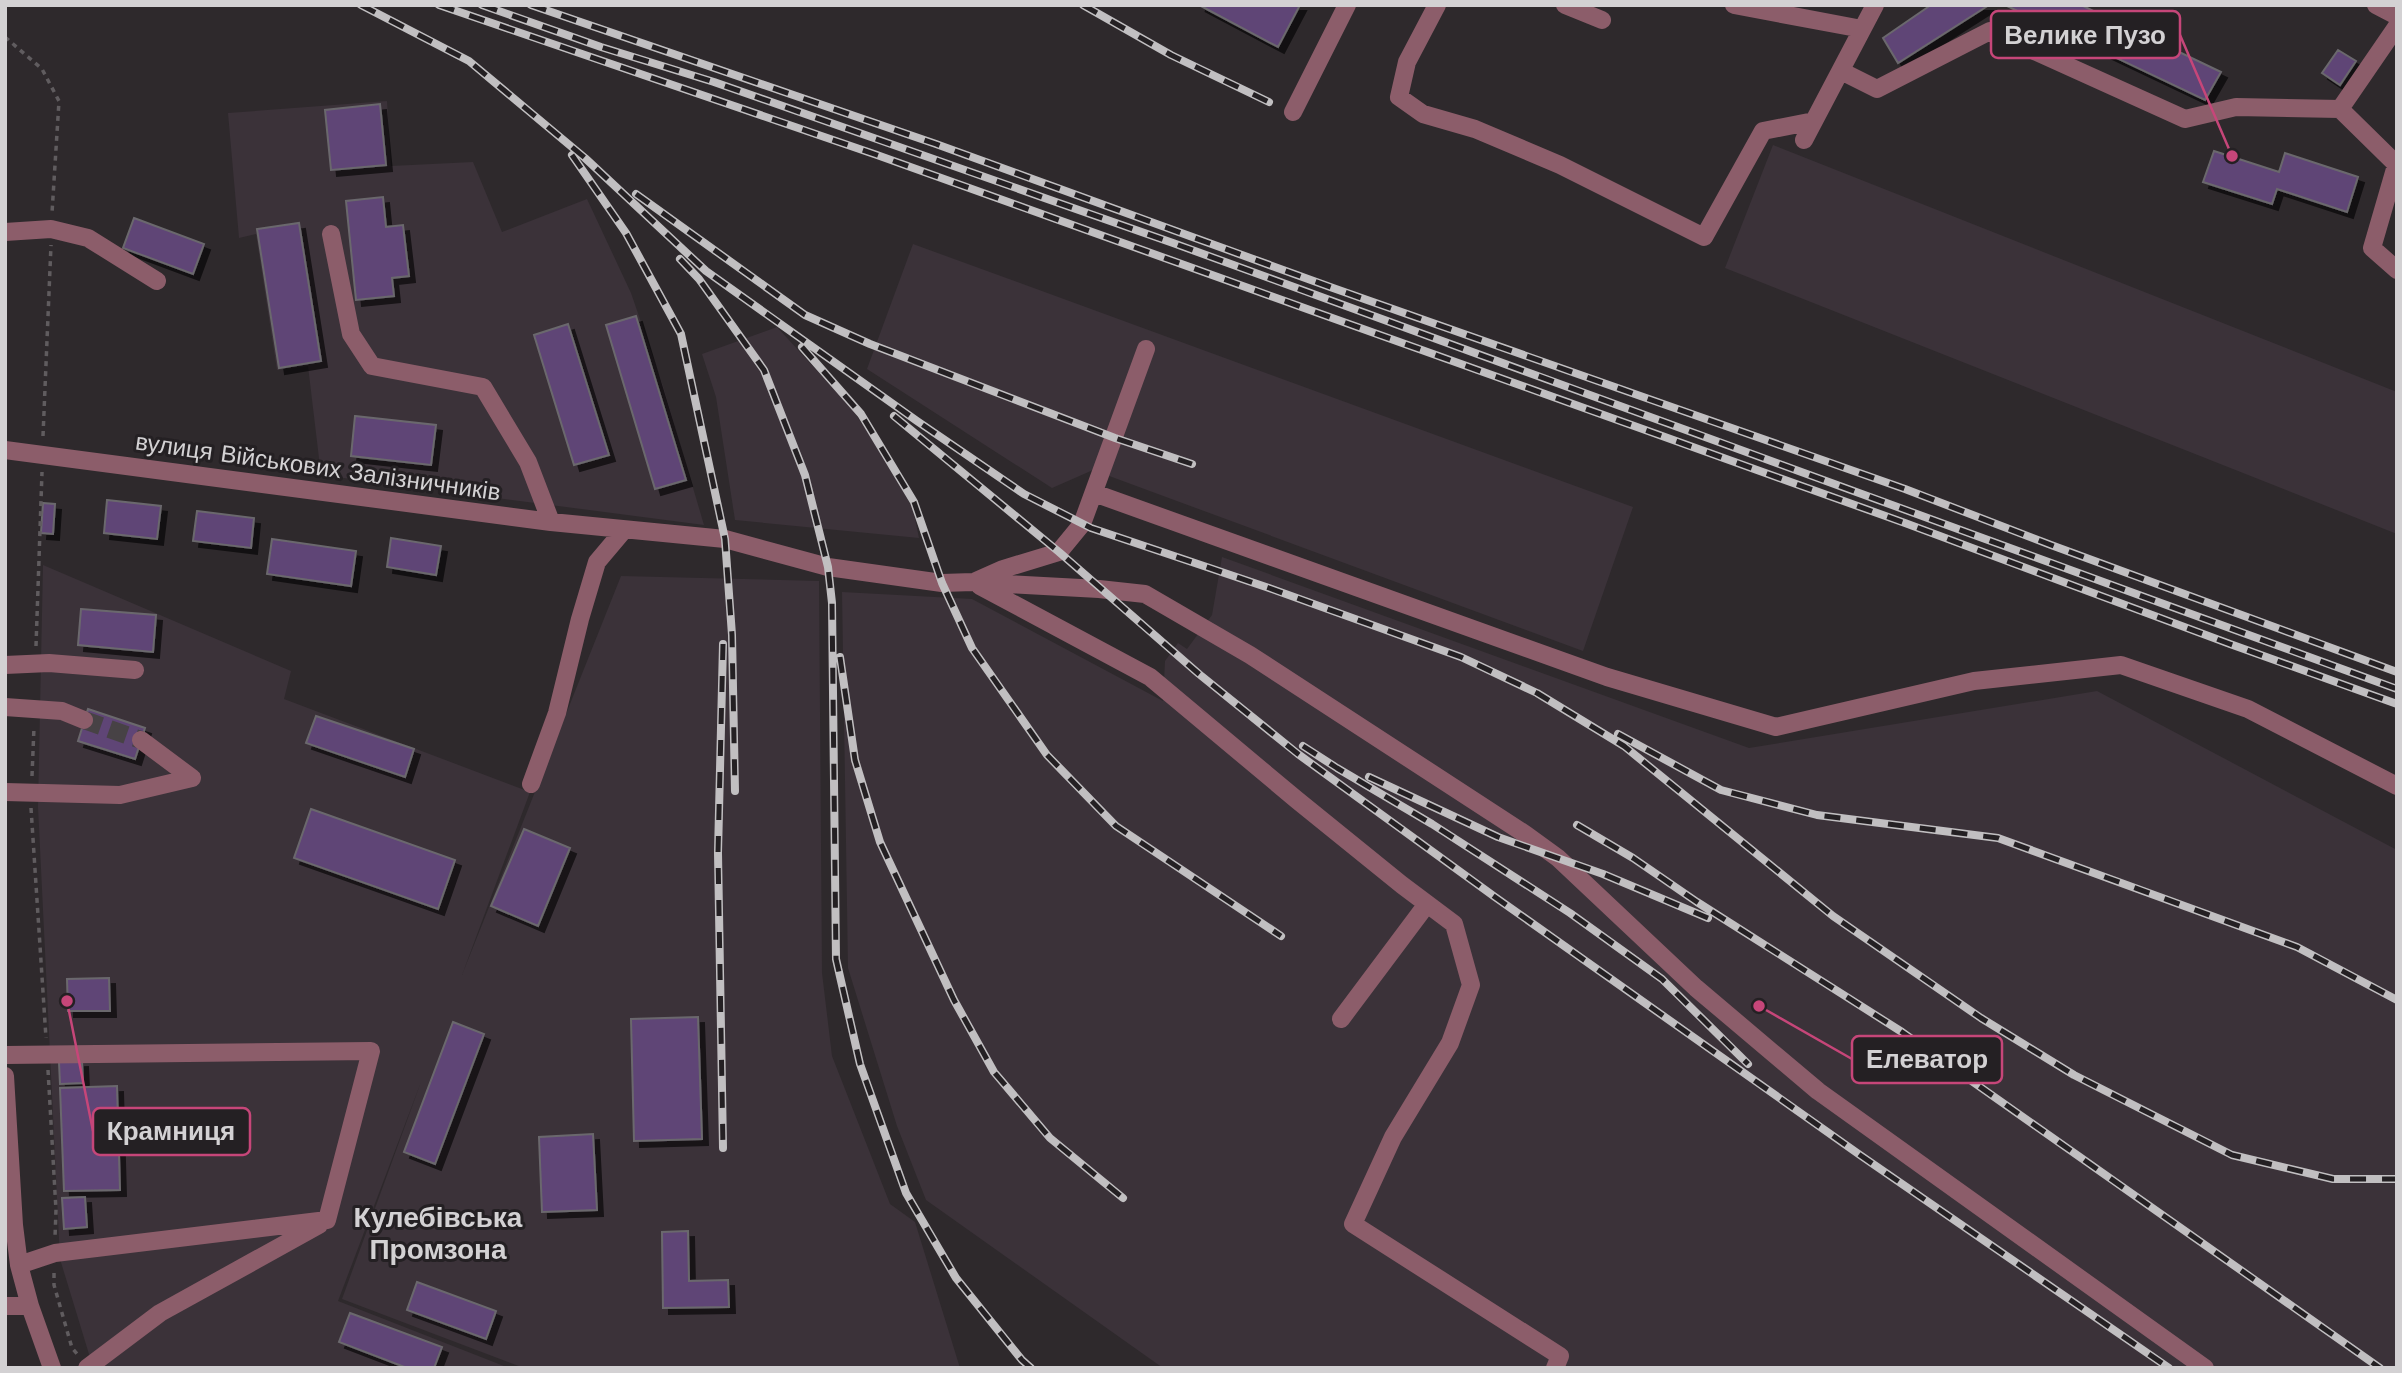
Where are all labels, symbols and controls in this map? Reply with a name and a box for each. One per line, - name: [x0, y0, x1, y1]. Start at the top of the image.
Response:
- callout: Велике Пузо: [1991, 11, 2180, 58]
- text: Велике Пузо: [2004, 20, 2166, 50]
- street label: вулиця Військових Залізничників: [134, 428, 502, 506]
- callout: Елеватор: [1852, 1036, 2002, 1083]
- text: Елеватор: [1866, 1044, 1988, 1074]
- callout: Крамниця: [93, 1108, 250, 1155]
- text: Крамниця: [107, 1116, 235, 1146]
- district label: Кулебівська Промзона: [354, 1201, 523, 1266]

